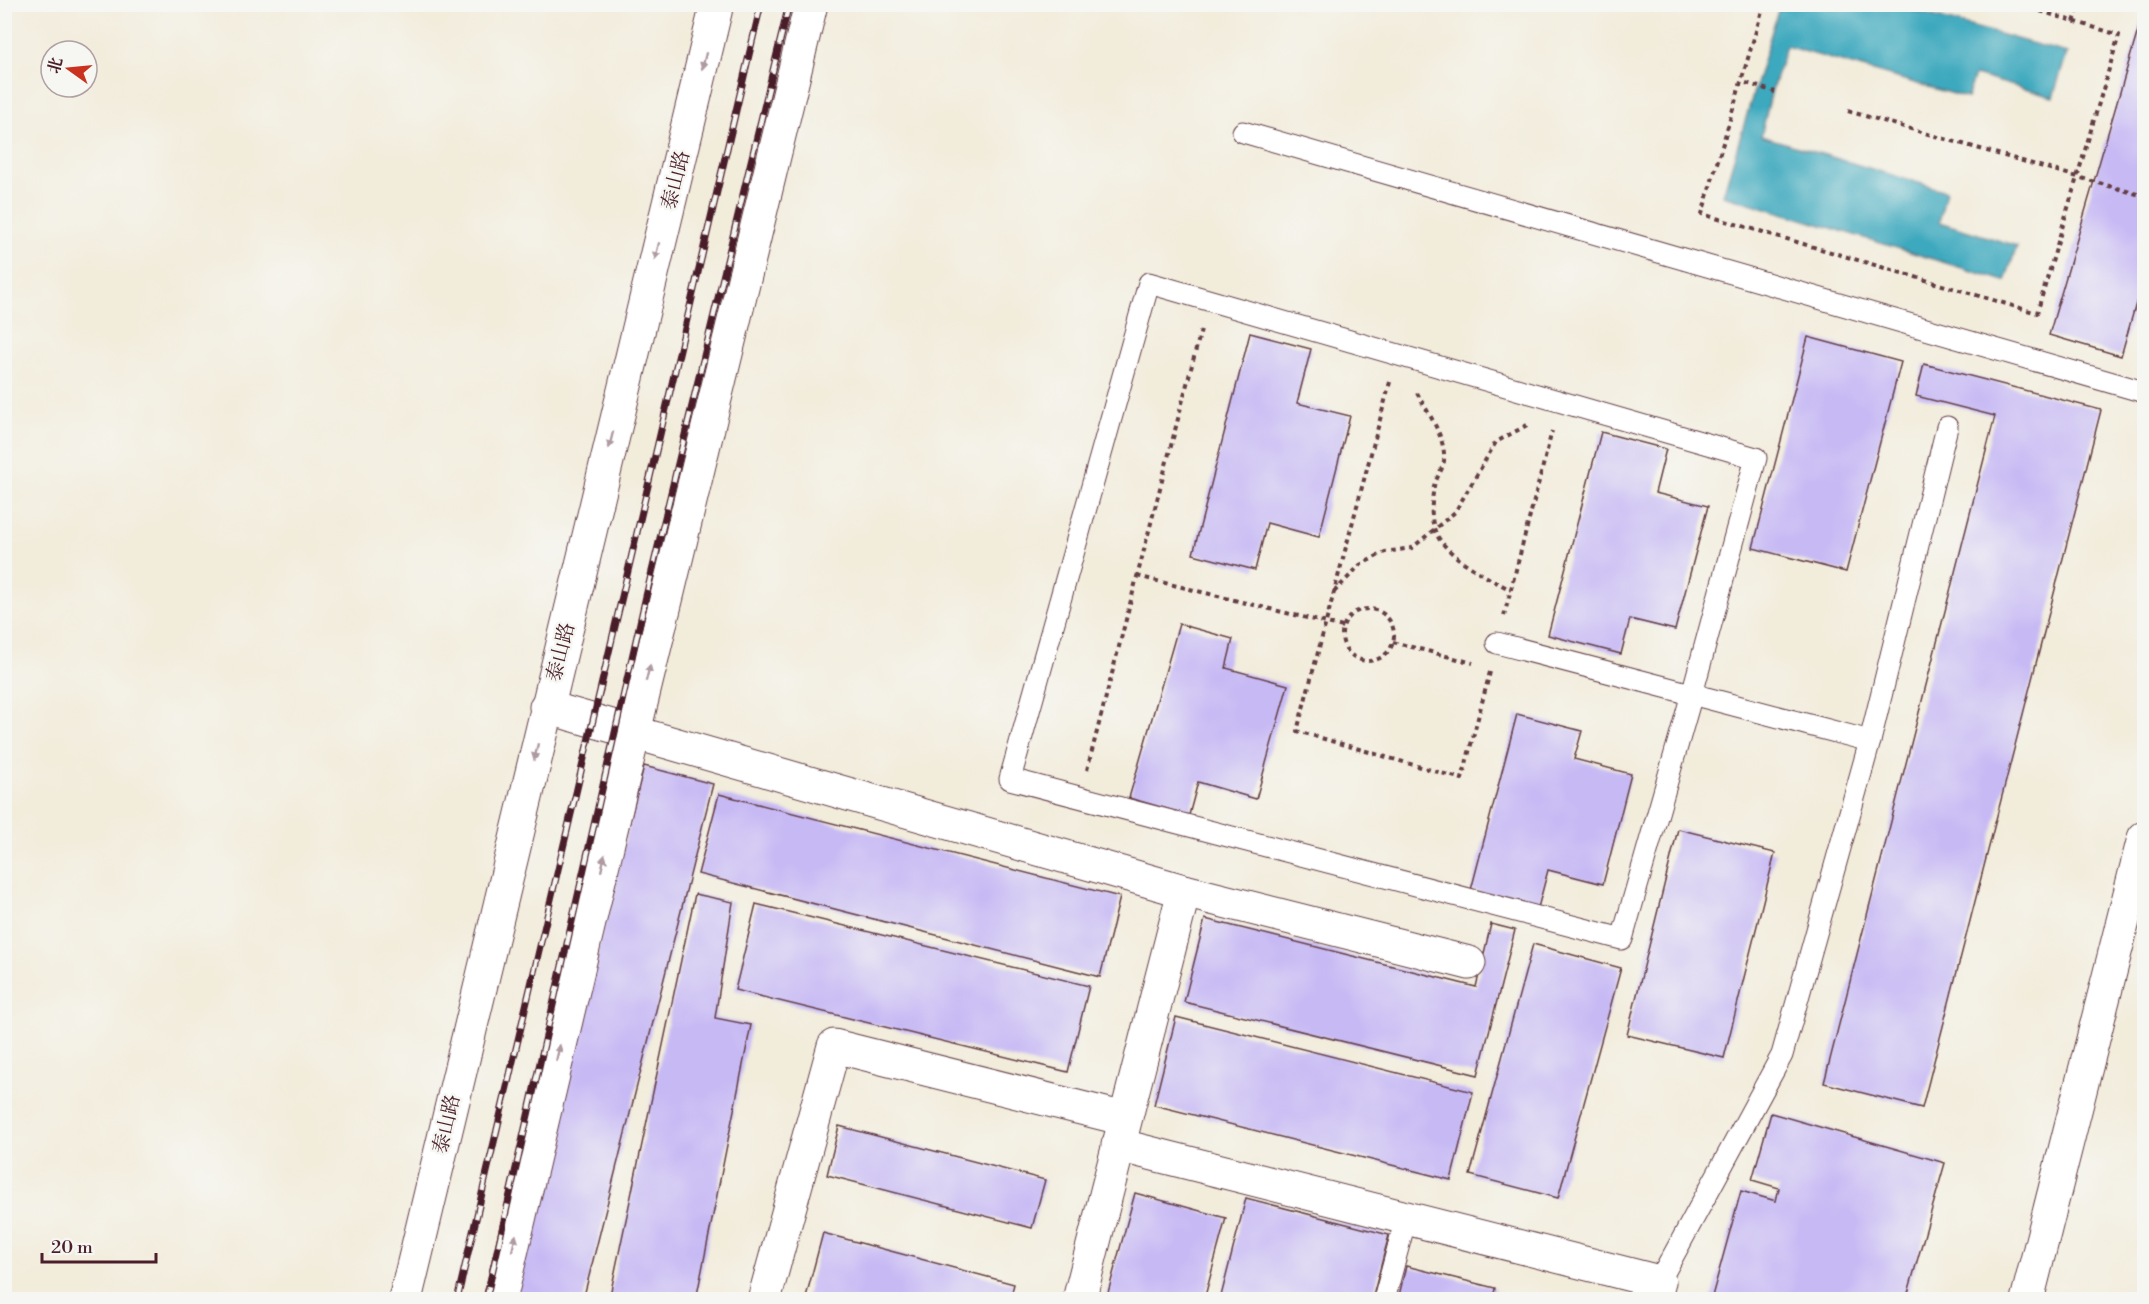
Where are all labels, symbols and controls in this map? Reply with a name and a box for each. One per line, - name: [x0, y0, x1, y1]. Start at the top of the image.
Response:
- north arrow: [39, 39, 99, 99]
- one-way arrow: [698, 52, 708, 71]
- text: 北: [44, 55, 67, 76]
- street label: 泰山路: [657, 148, 696, 212]
- one-way arrow: [652, 242, 662, 260]
- one-way arrow: [606, 431, 616, 449]
- street label: 泰山路: [542, 620, 581, 684]
- one-way arrow: [644, 664, 654, 682]
- one-way arrow: [530, 743, 540, 761]
- one-way arrow: [599, 854, 609, 872]
- one-way arrow: [554, 1044, 564, 1062]
- street label: 泰山路: [429, 1092, 466, 1156]
- scale bar: [42, 1226, 156, 1264]
- one-way arrow: [509, 1233, 519, 1252]
- text: 20 m: [51, 1236, 93, 1259]

